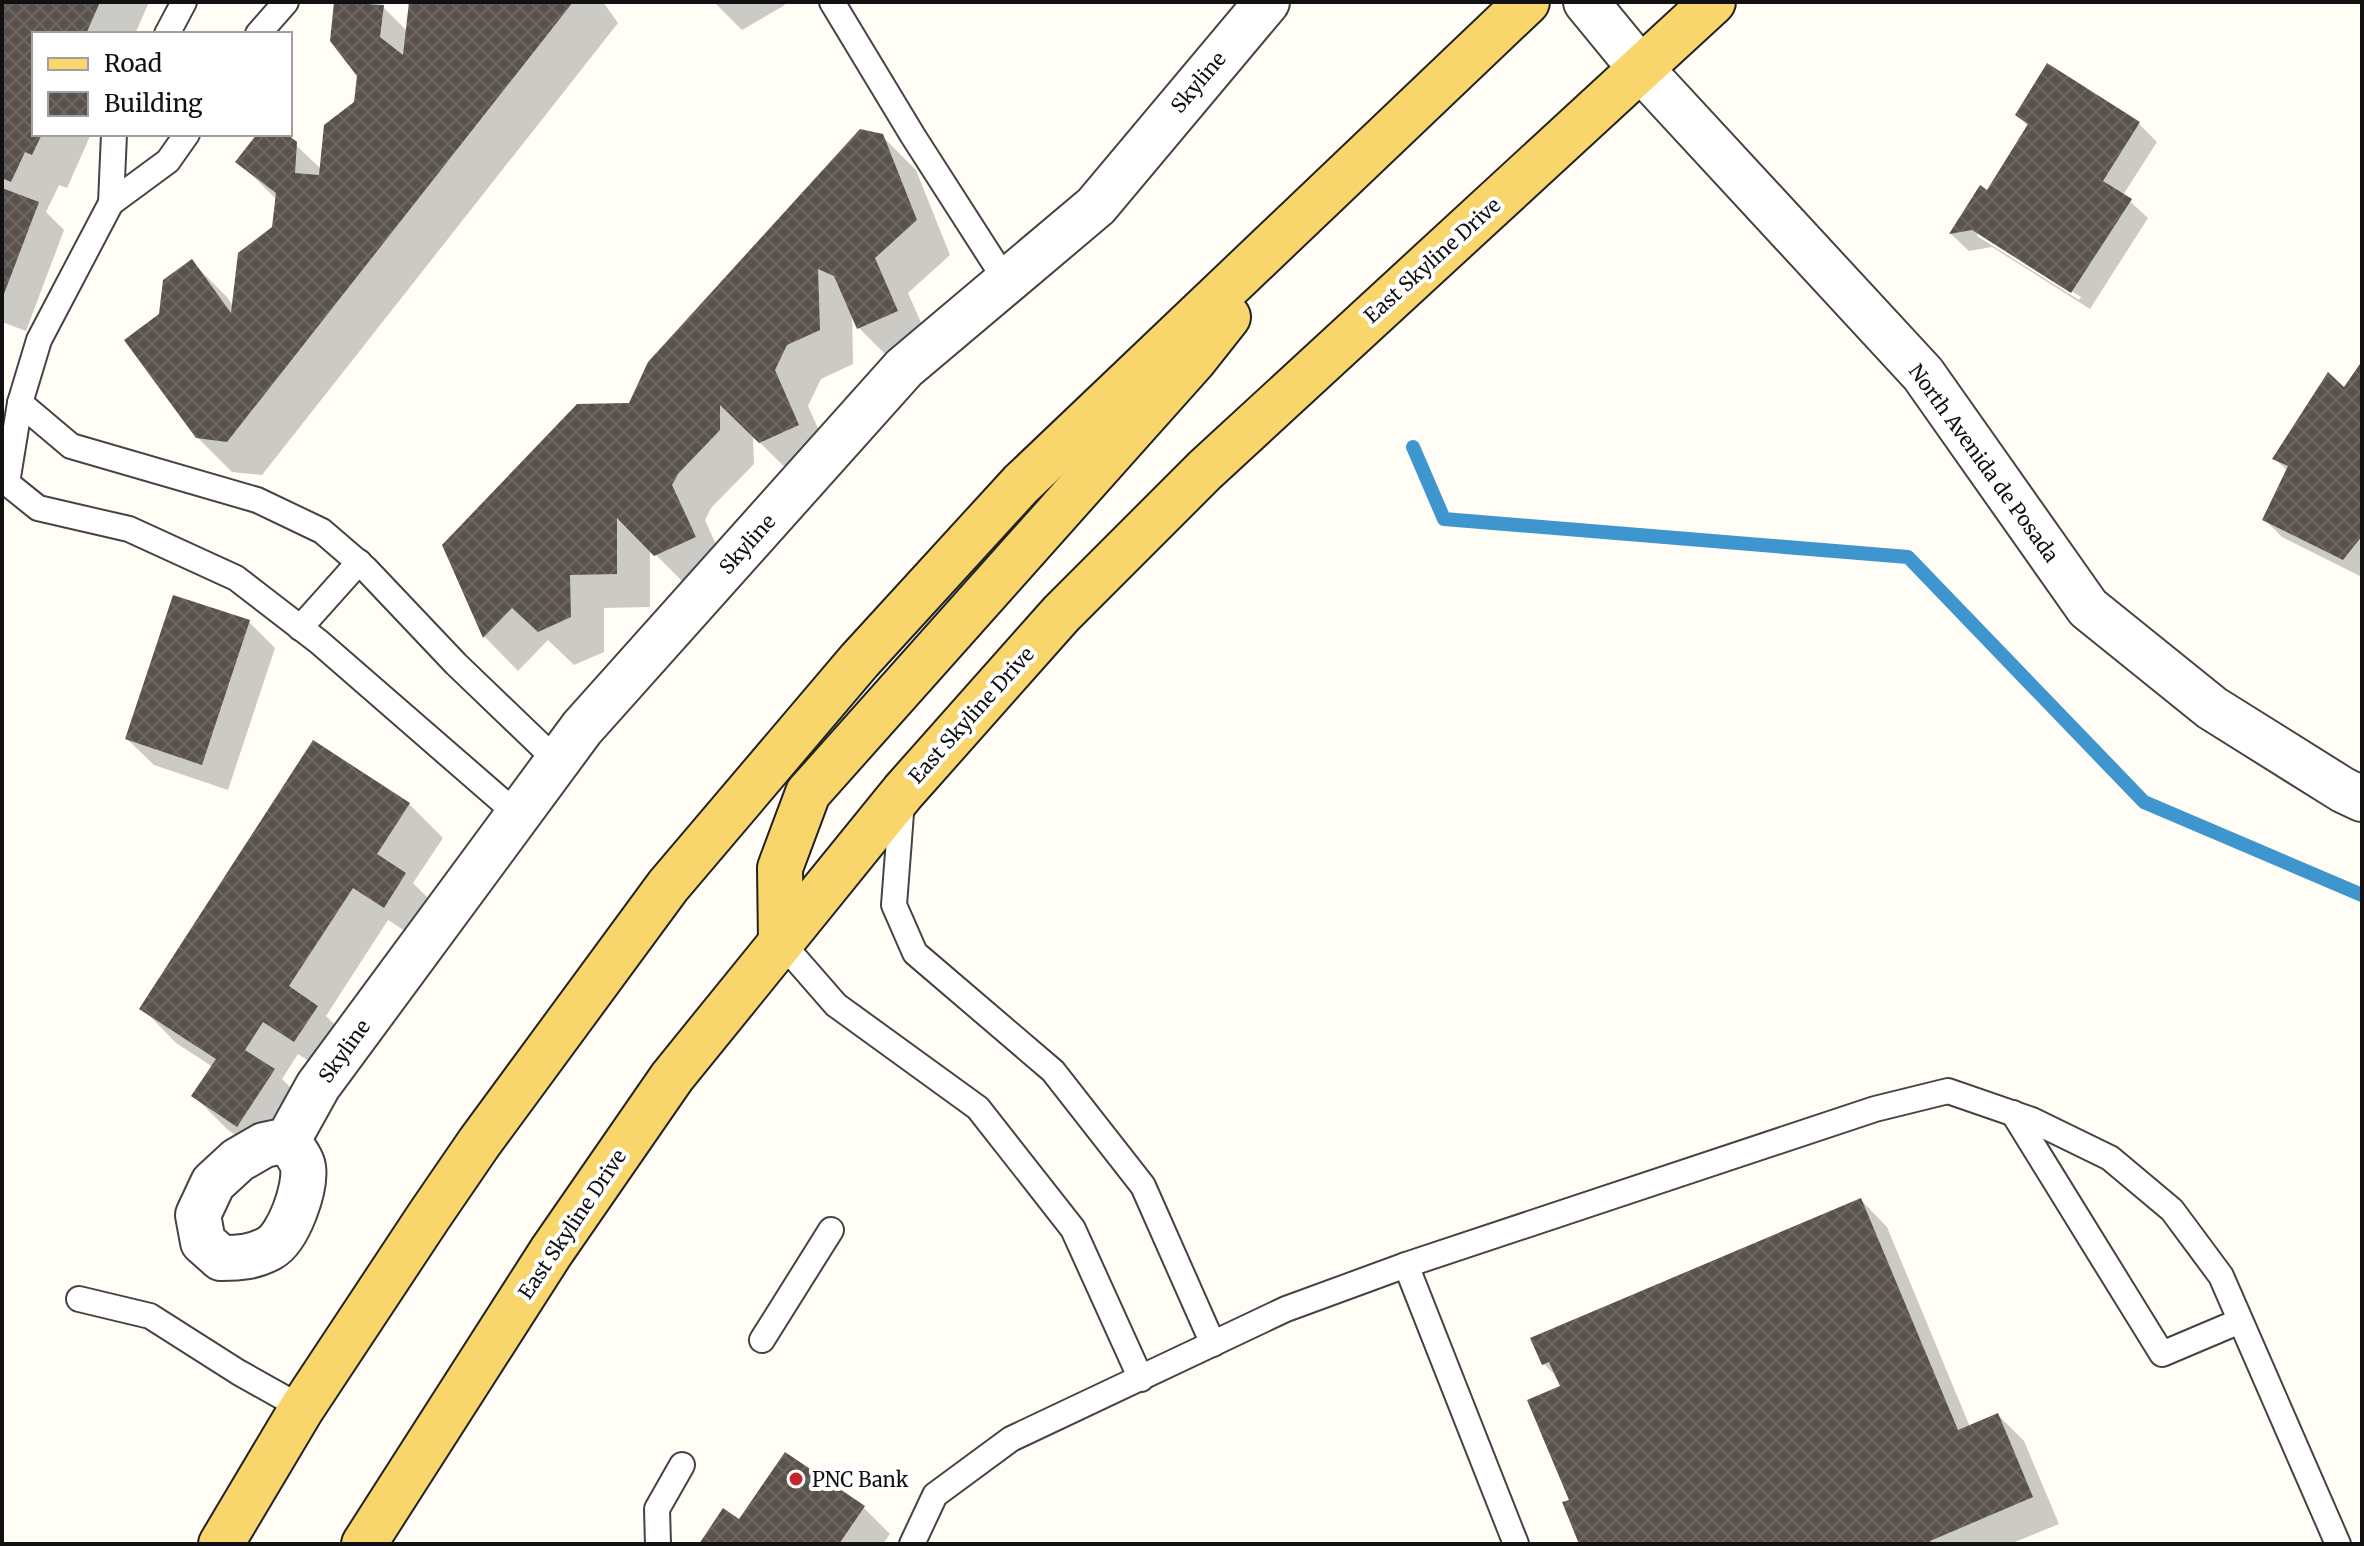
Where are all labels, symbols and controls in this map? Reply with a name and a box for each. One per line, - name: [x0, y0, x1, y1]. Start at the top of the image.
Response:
- legend: [32, 32, 292, 136]
- street label: Skyline: [1165, 46, 1231, 118]
- text: Road: [104, 48, 162, 79]
- text: Building: [104, 88, 203, 119]
- street label: East Skyline Drive: [1359, 192, 1505, 328]
- street label: North Avenida de Posada: [1904, 359, 2064, 567]
- street label: Skyline: [714, 509, 780, 579]
- street label: East Skyline Drive: [903, 642, 1039, 788]
- street label: Skyline: [313, 1015, 375, 1087]
- street label: East Skyline Drive: [513, 1144, 631, 1304]
- place label: PNC Bank: [812, 1467, 909, 1492]
- marker: PNC Bank: [787, 1470, 805, 1488]

